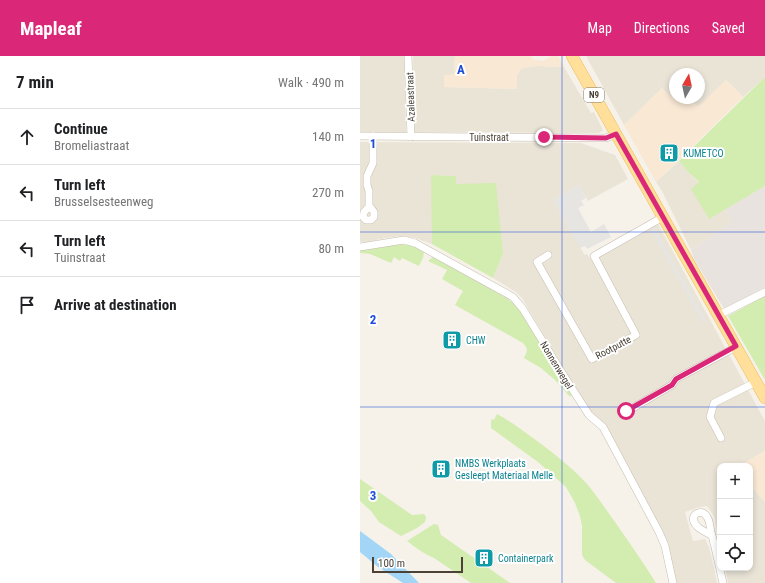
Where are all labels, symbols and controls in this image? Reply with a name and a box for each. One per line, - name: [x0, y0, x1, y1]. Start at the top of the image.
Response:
- text: Mapleaf: [20, 17, 82, 40]
- text: Map: [588, 20, 612, 36]
- text: Directions: [634, 20, 690, 36]
- text: Saved: [712, 20, 745, 36]
- text: A: [457, 62, 465, 77]
- north arrow: [669, 68, 705, 104]
- text: 7 min: [16, 72, 54, 92]
- street label: Azaleastraat: [404, 72, 417, 122]
- text: Walk · 490 m: [278, 75, 344, 90]
- road number: N9: [584, 88, 604, 102]
- text: Continue: [54, 120, 108, 138]
- icon: ahead: [16, 126, 38, 148]
- route end: [535, 128, 553, 146]
- text: 140 m: [312, 129, 344, 144]
- street label: Tuinstraat: [469, 132, 509, 143]
- text: 1: [370, 136, 376, 151]
- text: Bromeliastraat: [54, 138, 129, 153]
- building icon: KUMETCO: [658, 142, 680, 164]
- place label: KUMETCO: [683, 148, 723, 159]
- text: Turn left: [54, 176, 105, 194]
- icon: left: [16, 182, 38, 204]
- text: 270 m: [312, 185, 344, 200]
- text: Brusselsesteenweg: [54, 194, 154, 209]
- text: Turn left: [54, 232, 105, 250]
- icon: left: [16, 238, 38, 260]
- text: 80 m: [318, 241, 344, 256]
- text: Tuinstraat: [54, 250, 106, 265]
- icon: arrive: [16, 294, 38, 316]
- text: Arrive at destination: [54, 296, 177, 314]
- text: 2: [370, 312, 377, 327]
- building icon: CHW: [441, 329, 463, 351]
- street label: Rootputte: [594, 333, 633, 361]
- place label: CHW: [466, 335, 486, 346]
- street label: Nonnenwegel: [538, 339, 575, 391]
- route start: [617, 402, 635, 420]
- building icon: NMBS Werkplaats Gesleept Materiaal Melle: [430, 458, 452, 480]
- place label: NMBS Werkplaats Gesleept Materiaal Melle: [455, 458, 553, 481]
- map controls: [717, 463, 753, 571]
- button: +: [717, 463, 753, 499]
- text: 3: [370, 488, 376, 503]
- button: −: [717, 499, 753, 535]
- button: locate: [717, 535, 753, 571]
- building icon: Containerpark: [473, 547, 495, 569]
- place label: Containerpark: [498, 553, 554, 564]
- scale bar: [372, 555, 463, 574]
- text: 100 m: [378, 557, 405, 570]

